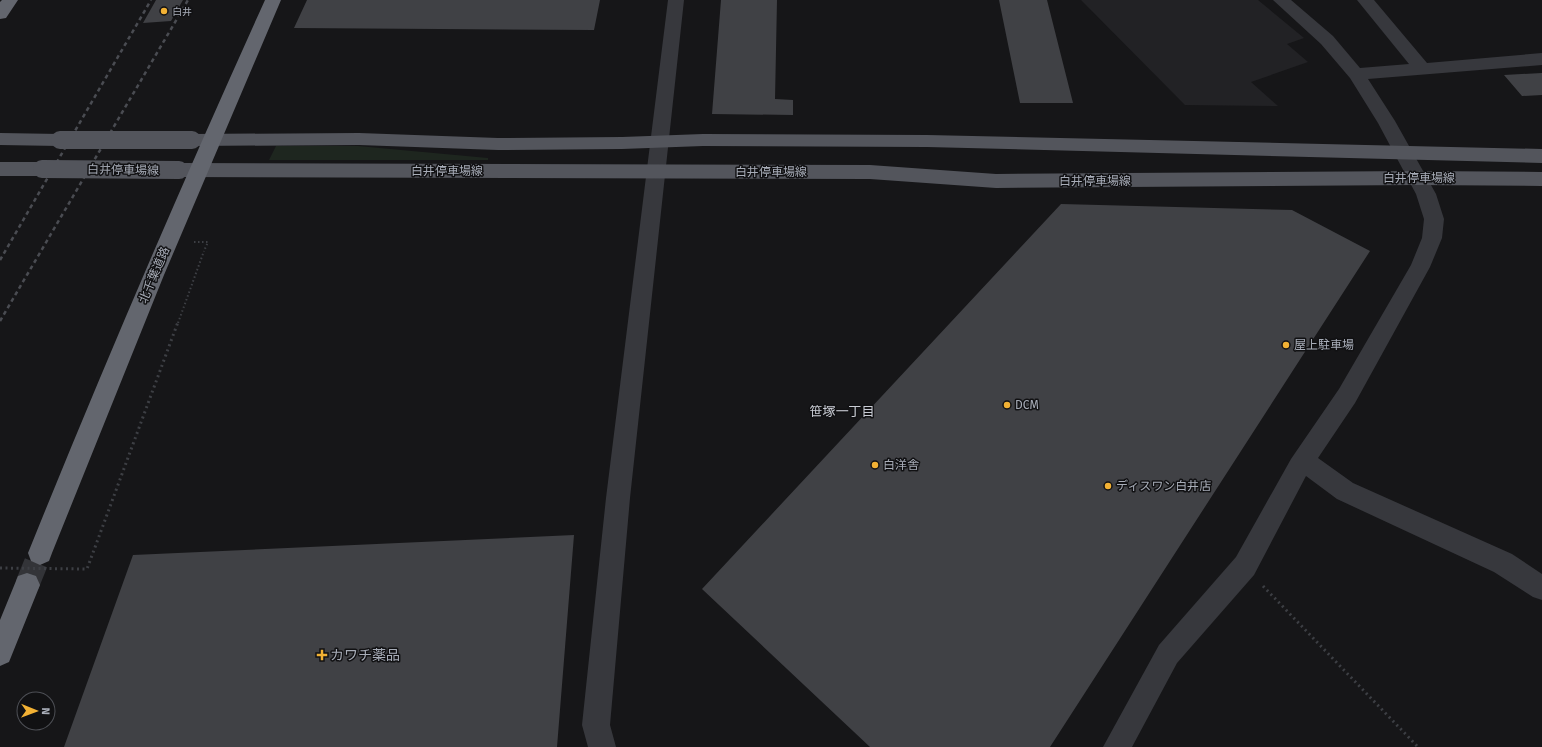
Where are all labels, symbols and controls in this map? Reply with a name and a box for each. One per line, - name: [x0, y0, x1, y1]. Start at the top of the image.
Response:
- marker: 白井: [159, 6, 169, 16]
- place label: 白井: [172, 6, 192, 18]
- street label: 白井停車場線: [87, 162, 159, 178]
- street label: 白井停車場線: [411, 164, 483, 178]
- street label: 白井停車場線: [735, 165, 807, 179]
- street label: 白井停車場線: [1383, 171, 1455, 185]
- street label: 白井停車場線: [1059, 174, 1131, 188]
- street label: 北千葉道路: [136, 245, 172, 305]
- place label: 屋上駐車場: [1294, 338, 1354, 352]
- marker: 屋上駐車場: [1281, 340, 1291, 350]
- place label: DCM: [1015, 398, 1039, 412]
- marker: DCM: [1002, 400, 1012, 410]
- district label: 笹塚一丁目: [809, 404, 875, 419]
- place label: 白洋舎: [883, 458, 919, 472]
- marker: 白洋舎: [870, 460, 880, 470]
- place label: ディスワン白井店: [1116, 479, 1211, 493]
- marker: ディスワン白井店: [1103, 481, 1113, 491]
- place label: カワチ薬品: [330, 647, 400, 664]
- marker: カワチ薬品: [317, 650, 327, 660]
- north arrow: [16, 691, 56, 731]
- text: N: [39, 707, 52, 715]

